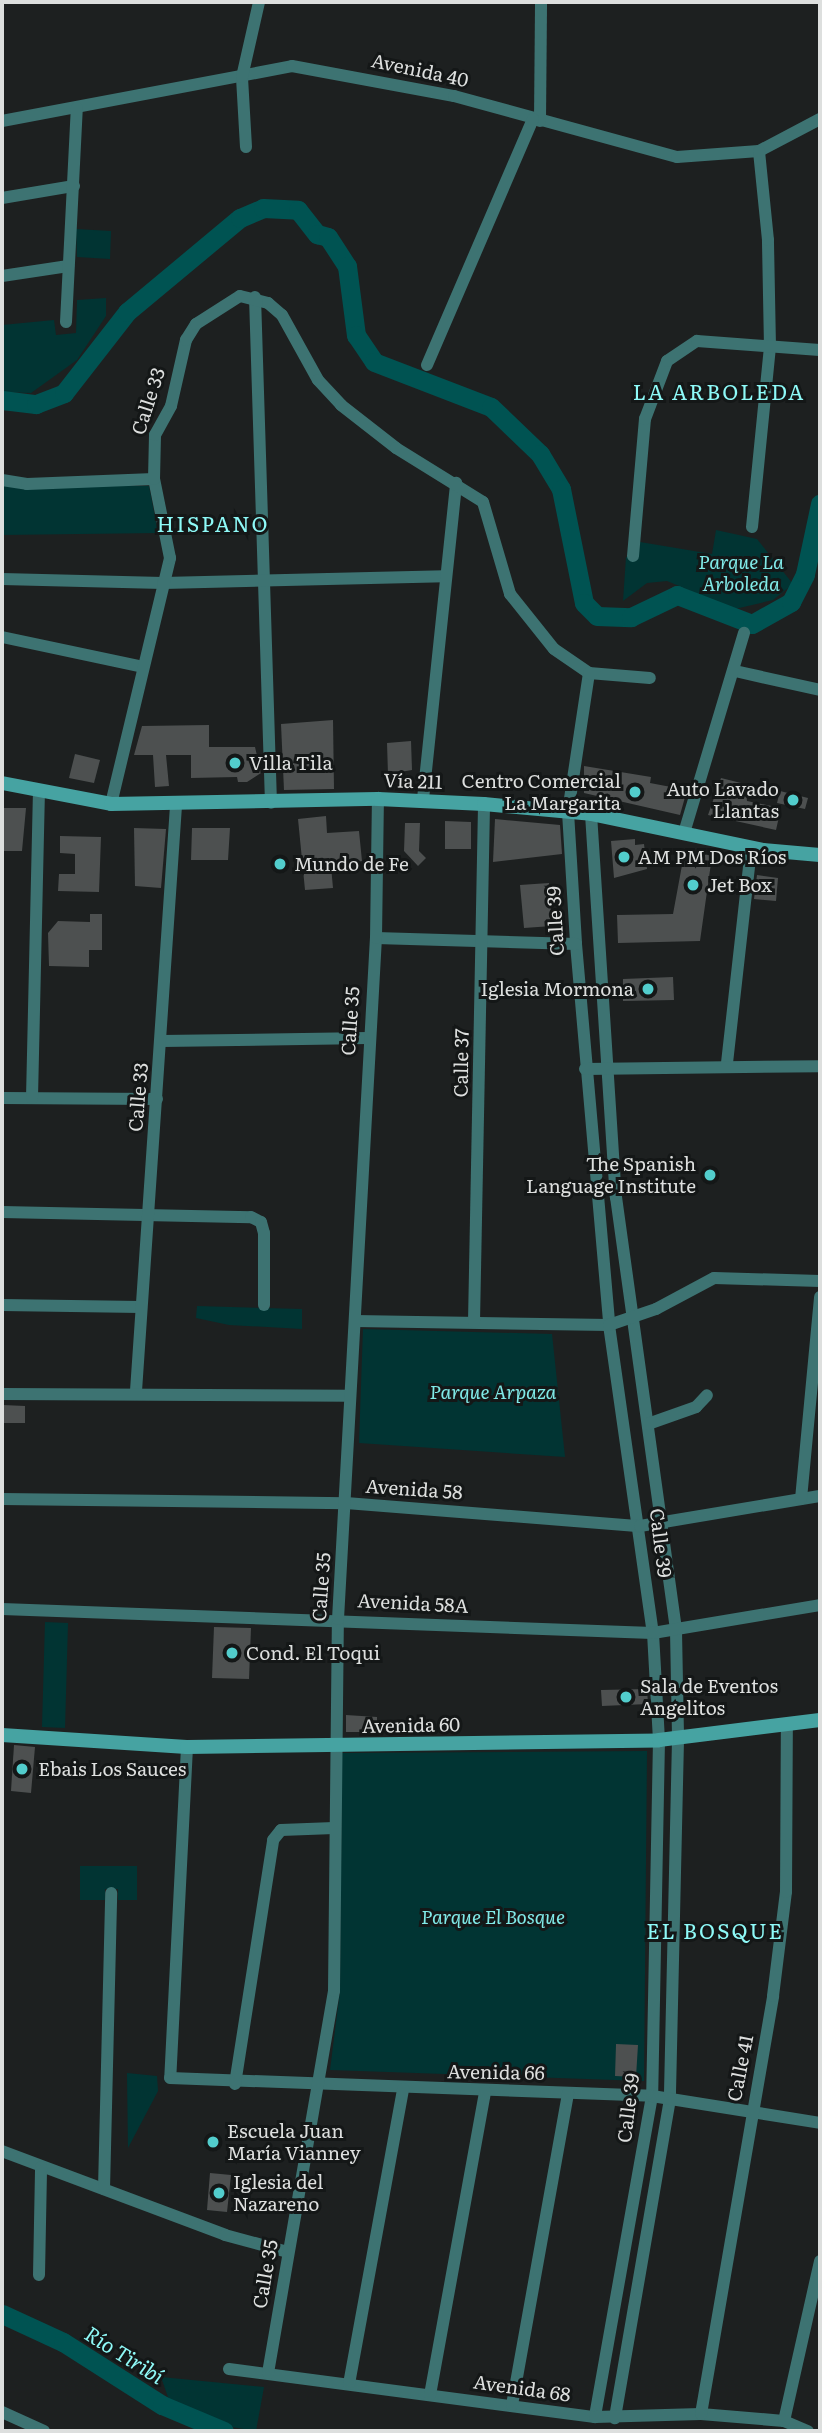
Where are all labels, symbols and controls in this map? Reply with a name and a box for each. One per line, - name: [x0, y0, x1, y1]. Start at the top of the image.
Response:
- street label: Avenida 40: [369, 49, 471, 91]
- street label: Calle 33: [126, 364, 170, 438]
- district label: LA ARBOLEDA: [634, 378, 804, 404]
- district label: HISPANO: [157, 510, 269, 536]
- park label: Parque La Arboleda: [698, 551, 784, 595]
- place label: Villa Tila: [249, 752, 333, 774]
- marker: Villa Tila: [227, 755, 243, 771]
- street label: Vía 211: [383, 769, 443, 793]
- place label: Centro Comercial La Margarita: [462, 770, 621, 814]
- place label: Auto Lavado Llantas: [667, 778, 779, 822]
- marker: Centro Comercial La Margarita: [627, 784, 643, 800]
- marker: Auto Lavado Llantas: [785, 792, 801, 808]
- place label: AM PM Dos Ríos: [638, 846, 786, 868]
- marker: AM PM Dos Ríos: [616, 849, 632, 865]
- place label: Mundo de Fe: [294, 853, 409, 875]
- marker: Mundo de Fe: [272, 856, 288, 872]
- place label: Jet Box: [707, 874, 772, 896]
- marker: Jet Box: [685, 877, 701, 893]
- street label: Calle 39: [542, 886, 568, 956]
- place label: Iglesia Mormona: [480, 978, 634, 1000]
- marker: Iglesia Mormona: [640, 981, 656, 997]
- street label: Calle 35: [336, 986, 364, 1056]
- street label: Calle 37: [449, 1028, 473, 1098]
- street label: Calle 33: [124, 1061, 152, 1133]
- place label: The Spanish Language Institute: [526, 1153, 696, 1197]
- marker: The Spanish Language Institute: [702, 1167, 718, 1183]
- park label: Parque Arpaza: [430, 1381, 556, 1403]
- street label: Avenida 58: [365, 1474, 463, 1504]
- street label: Calle 39: [645, 1507, 677, 1579]
- street label: Calle 35: [307, 1552, 335, 1622]
- street label: Avenida 58A: [357, 1589, 469, 1617]
- place label: Cond. El Toqui: [246, 1642, 380, 1664]
- marker: Cond. El Toqui: [224, 1645, 240, 1661]
- place label: Sala de Eventos Angelitos: [640, 1675, 778, 1719]
- marker: Sala de Eventos Angelitos: [618, 1689, 634, 1705]
- street label: Avenida 60: [362, 1713, 460, 1737]
- place label: Ebais Los Sauces: [38, 1758, 186, 1780]
- marker: Ebais Los Sauces: [12, 1759, 32, 1779]
- park label: Parque El Bosque: [421, 1906, 565, 1928]
- district label: EL BOSQUE: [647, 1917, 783, 1943]
- street label: Calle 41: [722, 2033, 758, 2103]
- street label: Avenida 66: [447, 2060, 545, 2084]
- street label: Calle 39: [612, 2072, 644, 2144]
- place label: Escuela Juan María Vianney: [227, 2120, 361, 2164]
- marker: Escuela Juan María Vianney: [205, 2134, 221, 2150]
- place label: Iglesia del Nazareno: [233, 2171, 323, 2215]
- marker: Iglesia del Nazareno: [211, 2185, 227, 2201]
- street label: Calle 35: [248, 2238, 282, 2310]
- water label: Río Tiribí: [81, 2320, 169, 2388]
- street label: Avenida 68: [472, 2370, 572, 2406]

